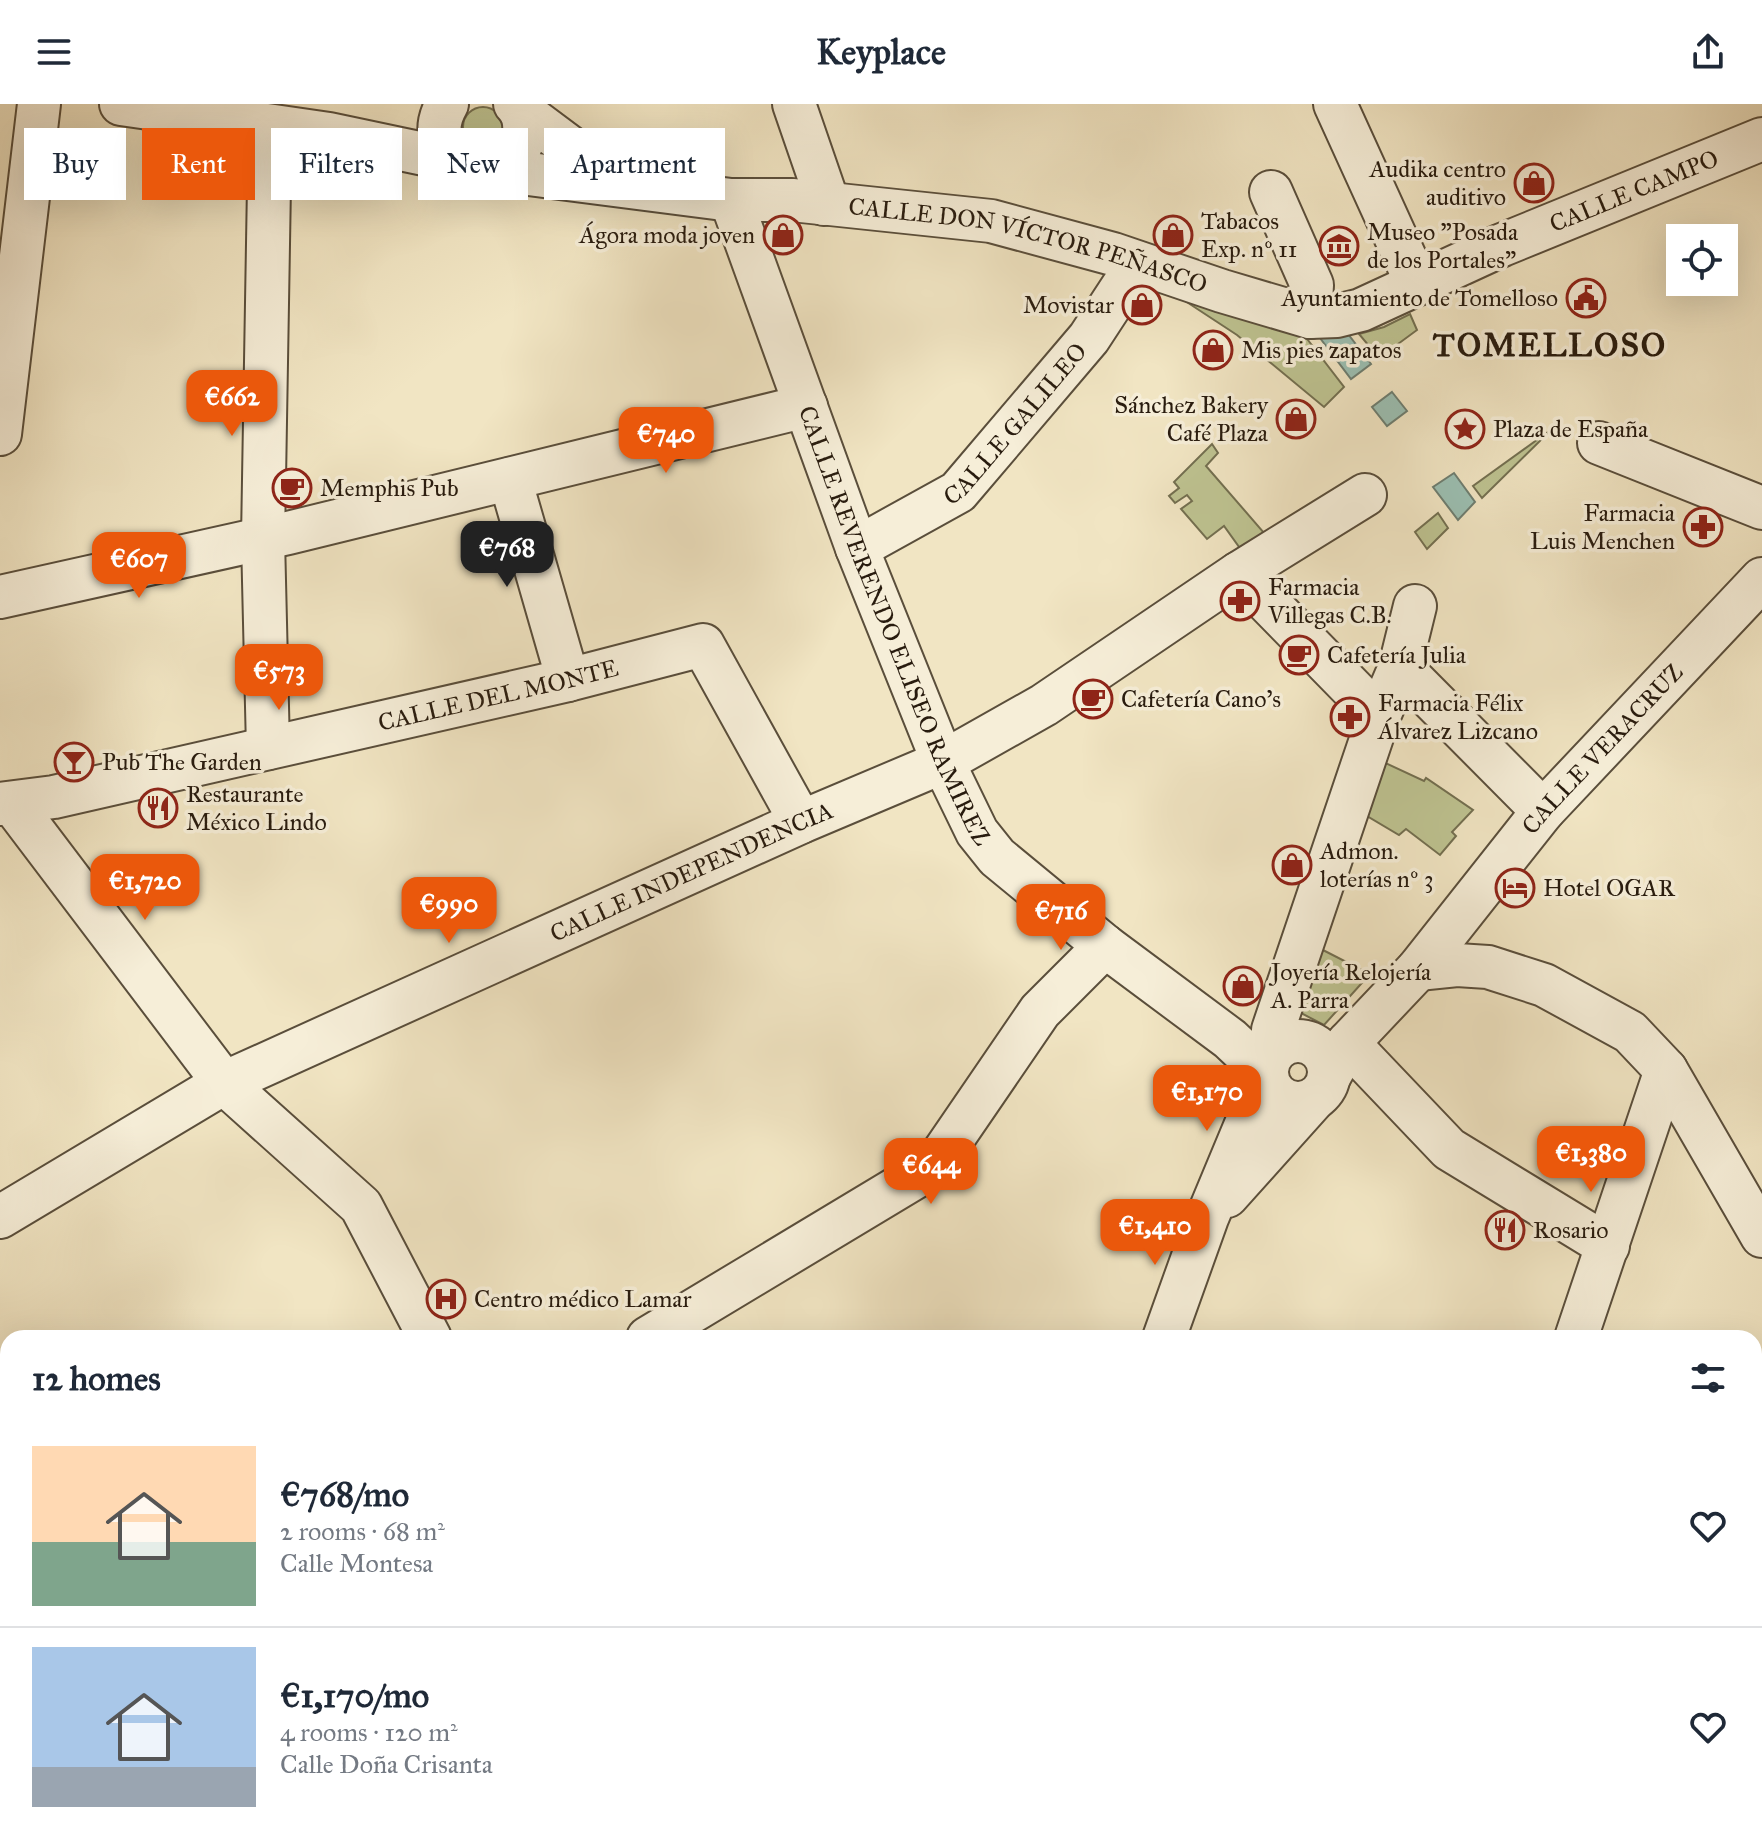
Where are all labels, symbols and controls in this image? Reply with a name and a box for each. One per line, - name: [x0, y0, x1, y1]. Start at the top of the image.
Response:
- icon: menu: [32, 30, 76, 74]
- text: Keyplace: [816, 30, 946, 74]
- icon: share: [1686, 30, 1730, 74]
- chip: Buy: [24, 128, 126, 200]
- chip: Rent: [142, 128, 255, 200]
- chip: Filters: [271, 128, 402, 200]
- chip: New: [418, 128, 528, 200]
- chip: Apartment: [544, 128, 725, 200]
- street label: CALLE CAMPO: [1545, 143, 1723, 239]
- place label: Audika centro auditivo: [1369, 154, 1506, 212]
- shop icon: Audika centro auditivo: [1513, 162, 1555, 204]
- street label: CALLE DON VÍCTOR PEÑASCO: [847, 191, 1211, 300]
- place label: Tabacos Exp. nº 11: [1201, 206, 1297, 264]
- shop icon: Ágora moda joven: [762, 214, 804, 256]
- shop icon: Tabacos Exp. nº 11: [1152, 214, 1194, 256]
- place label: Museo "Posada de los Portales": [1367, 217, 1519, 275]
- place label: Ágora moda joven: [578, 220, 755, 250]
- map controls: [1666, 224, 1738, 296]
- button: locate: [1666, 224, 1738, 296]
- museum icon: Museo "Posada de los Portales": [1318, 225, 1360, 267]
- public building icon: Ayuntamiento de Tomelloso: [1565, 277, 1607, 319]
- place label: Ayuntamiento de Tomelloso: [1281, 283, 1558, 313]
- shop icon: Movistar: [1121, 284, 1163, 326]
- place label: Movistar: [1023, 290, 1114, 320]
- district label: TOMELLOSO: [1433, 326, 1667, 365]
- shop icon: Mis pies zapatos: [1192, 329, 1234, 371]
- place label: Mis pies zapatos: [1241, 335, 1402, 365]
- street label: CALLE GALILEO: [938, 337, 1093, 512]
- pin: €662: [185, 370, 279, 438]
- text: €662: [204, 380, 260, 412]
- place label: Sánchez Bakery Café Plaza: [1114, 390, 1269, 448]
- shop icon: Sánchez Bakery Café Plaza: [1275, 398, 1317, 440]
- street label: CALLE REVERENDO ELISEO RAMIREZ: [792, 402, 997, 852]
- pin: €740: [619, 407, 713, 475]
- place icon: Plaza de España: [1444, 408, 1486, 450]
- place label: Plaza de España: [1493, 414, 1649, 444]
- text: €740: [637, 417, 695, 449]
- cafe icon: Memphis Pub: [271, 467, 313, 509]
- place label: Memphis Pub: [320, 473, 459, 503]
- place label: Farmacia Luis Menchen: [1530, 498, 1676, 556]
- pharmacy icon: Farmacia Luis Menchen: [1682, 506, 1724, 548]
- pin: €768: [460, 521, 554, 589]
- text: €768: [479, 531, 535, 563]
- pin: €607: [92, 532, 186, 600]
- text: €607: [110, 542, 168, 574]
- place label: Farmacia Villegas C.B.: [1267, 572, 1392, 630]
- pharmacy icon: Farmacia Villegas C.B.: [1219, 580, 1261, 622]
- cafe icon: Cafetería Julia: [1278, 634, 1320, 676]
- place label: Cafetería Julia: [1327, 640, 1467, 670]
- pin: €573: [232, 644, 326, 712]
- street label: CALLE DEL MONTE: [375, 653, 621, 738]
- text: €573: [253, 654, 305, 686]
- street label: CALLE VERACRUZ: [1515, 657, 1690, 840]
- cafe icon: Cafetería Cano’s: [1072, 678, 1114, 720]
- place label: Cafetería Cano’s: [1121, 684, 1281, 714]
- place label: Farmacia Félix Álvarez Lizcano: [1377, 688, 1538, 746]
- pharmacy icon: Farmacia Félix Álvarez Lizcano: [1329, 696, 1371, 738]
- bar icon: Pub The Garden: [53, 741, 95, 783]
- place label: Pub The Garden: [102, 747, 262, 777]
- place label: Restaurante México Lindo: [186, 779, 327, 837]
- restaurant icon: Restaurante México Lindo: [137, 787, 179, 829]
- street label: CALLE INDEPENDENCIA: [545, 795, 837, 949]
- place label: Admon. loterías nº 3: [1319, 836, 1434, 894]
- shop icon: Admon. loterías nº 3: [1271, 844, 1313, 886]
- pin: €1,720: [80, 854, 210, 922]
- text: €1,720: [108, 864, 182, 896]
- hotel icon: Hotel OGAR: [1494, 867, 1536, 909]
- place label: Hotel OGAR: [1543, 873, 1676, 903]
- pin: €990: [402, 877, 496, 945]
- pin: €716: [1014, 884, 1108, 952]
- text: €990: [420, 887, 478, 919]
- text: €716: [1034, 894, 1088, 926]
- place label: Joyería Relojería A. Parra: [1268, 957, 1432, 1015]
- shop icon: Joyería Relojería A. Parra: [1222, 965, 1264, 1007]
- pin: €1,170: [1142, 1065, 1272, 1133]
- text: €1,170: [1171, 1075, 1243, 1107]
- pin: €1,380: [1526, 1126, 1656, 1194]
- text: €1,380: [1555, 1136, 1627, 1168]
- pin: €644: [884, 1138, 978, 1206]
- text: €644: [902, 1148, 960, 1180]
- pin: €1,410: [1090, 1199, 1220, 1267]
- text: €1,410: [1118, 1209, 1192, 1241]
- restaurant icon: Rosario: [1484, 1209, 1526, 1251]
- place label: Rosario: [1533, 1215, 1609, 1245]
- hospital icon: Centro médico Lamar: [425, 1278, 467, 1320]
- place label: Centro médico Lamar: [474, 1284, 691, 1314]
- icon: filters: [1686, 1356, 1730, 1400]
- text: 12 homes: [32, 1358, 161, 1399]
- text: €768/mo: [280, 1474, 409, 1515]
- icon: home: [96, 1478, 192, 1574]
- icon: heart: [1686, 1504, 1730, 1548]
- text: 2 rooms · 68 m²: [280, 1515, 445, 1547]
- text: Calle Montesa: [280, 1547, 433, 1579]
- text: €1,170/mo: [280, 1675, 429, 1716]
- icon: home: [96, 1679, 192, 1775]
- icon: heart: [1686, 1705, 1730, 1749]
- text: 4 rooms · 120 m²: [280, 1716, 458, 1748]
- text: Calle Doña Crisanta: [280, 1748, 493, 1780]

